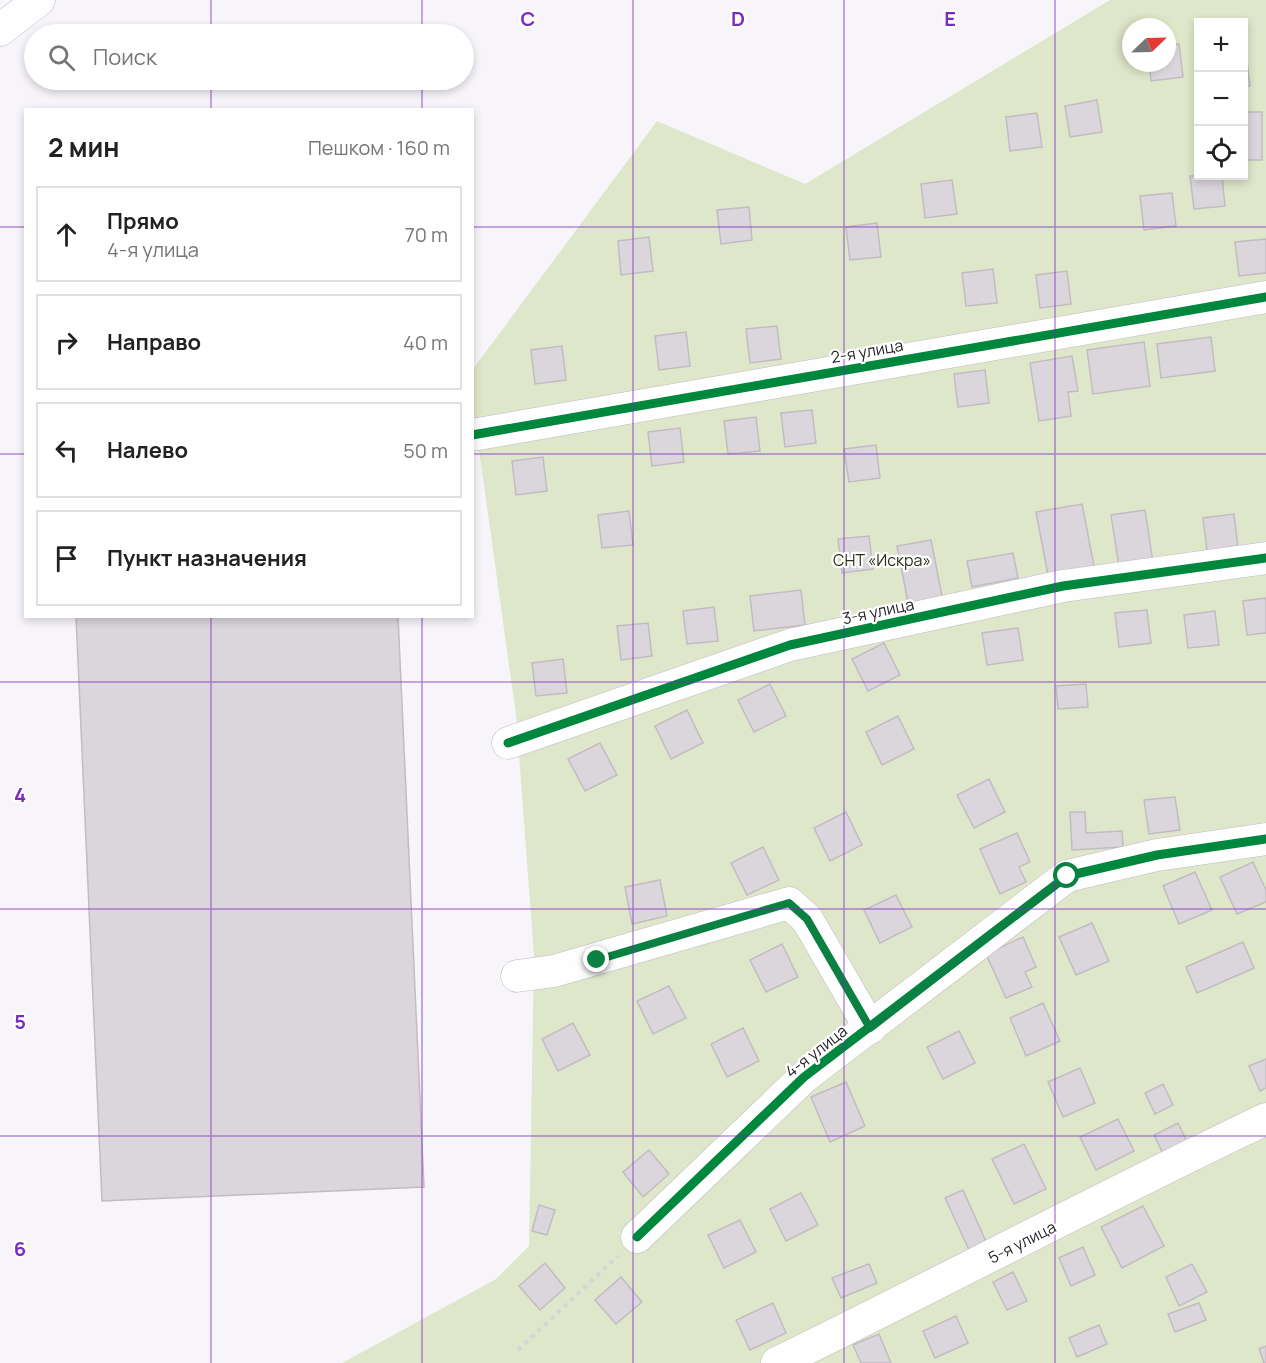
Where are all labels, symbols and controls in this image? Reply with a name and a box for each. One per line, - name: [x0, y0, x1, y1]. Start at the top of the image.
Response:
- text: C: [521, 5, 535, 32]
- text: D: [731, 5, 745, 32]
- text: E: [944, 5, 956, 32]
- north arrow: [1122, 18, 1176, 72]
- map controls: [1194, 18, 1248, 180]
- button: +: [1194, 18, 1248, 72]
- search box: [24, 24, 474, 90]
- icon: search: [45, 41, 78, 74]
- text: Поиск: [93, 42, 157, 72]
- button: −: [1194, 72, 1248, 126]
- button: locate: [1194, 126, 1248, 180]
- text: 2 мин: [48, 129, 120, 165]
- text: Пешком · 160 m: [308, 134, 450, 161]
- text: Прямо: [107, 206, 179, 236]
- icon: ahead: [50, 218, 83, 251]
- text: 70 m: [405, 221, 448, 248]
- text: 4-я улица: [107, 236, 199, 263]
- icon: right: [50, 326, 83, 359]
- text: Направо: [107, 327, 201, 357]
- text: 40 m: [403, 329, 448, 356]
- street label: 2-я улица: [829, 334, 905, 368]
- icon: left: [50, 434, 83, 467]
- text: Налево: [107, 435, 188, 465]
- text: 50 m: [403, 437, 448, 464]
- icon: arrive: [50, 542, 83, 575]
- text: Пункт назначения: [107, 543, 307, 573]
- park label: СНТ «Искра»: [833, 549, 931, 571]
- street label: 3-я улица: [840, 593, 916, 629]
- text: 4: [14, 781, 26, 808]
- route start: [1053, 862, 1079, 888]
- route end: [583, 946, 609, 972]
- text: 5: [14, 1008, 26, 1035]
- street label: 4-я улица: [780, 1020, 852, 1082]
- street label: 5-я улица: [984, 1216, 1060, 1268]
- text: 6: [14, 1235, 26, 1262]

